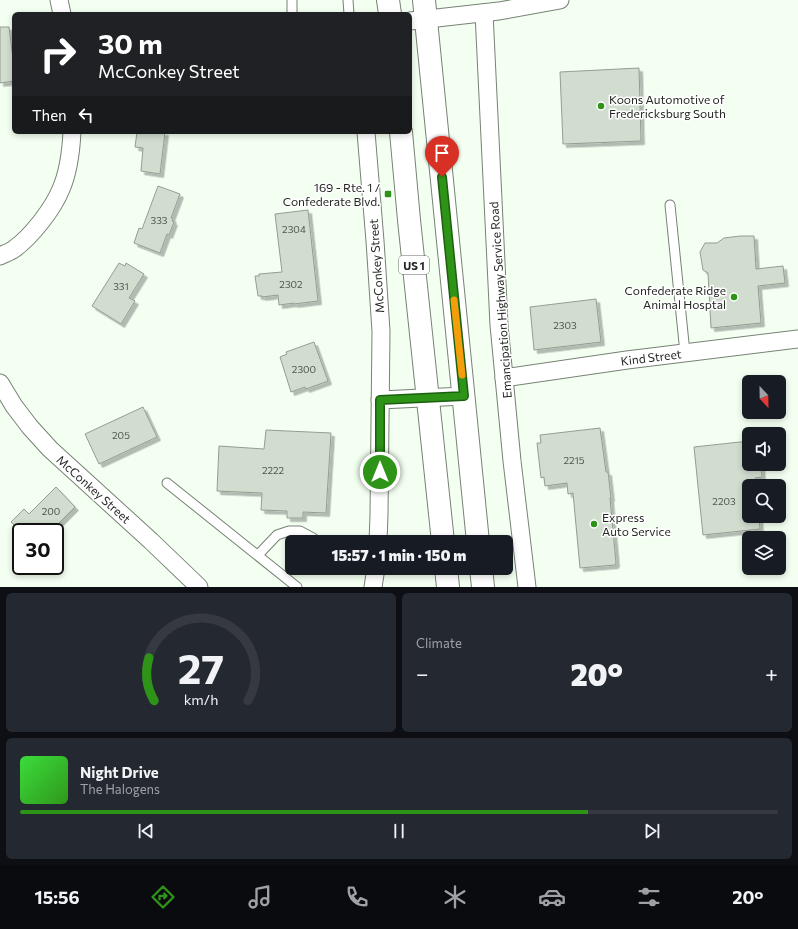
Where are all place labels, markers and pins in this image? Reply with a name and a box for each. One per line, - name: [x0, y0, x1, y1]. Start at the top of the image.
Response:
- place label: Koons Automotive of Fredericksburg South: [609, 92, 726, 120]
- marker: Koons Automotive of Fredericksburg South: [596, 101, 606, 111]
- pin: [425, 136, 459, 177]
- place label: 169 - Rte. 1 / Confederate Blvd.: [283, 180, 380, 208]
- marker: 169 - Rte. 1 / Confederate Blvd.: [383, 189, 393, 199]
- place label: Confederate Ridge Animal Hosptal: [625, 283, 726, 311]
- marker: Confederate Ridge Animal Hosptal: [729, 292, 739, 302]
- place label: Express Auto Service: [602, 510, 671, 538]
- marker: Express Auto Service: [589, 519, 599, 529]

